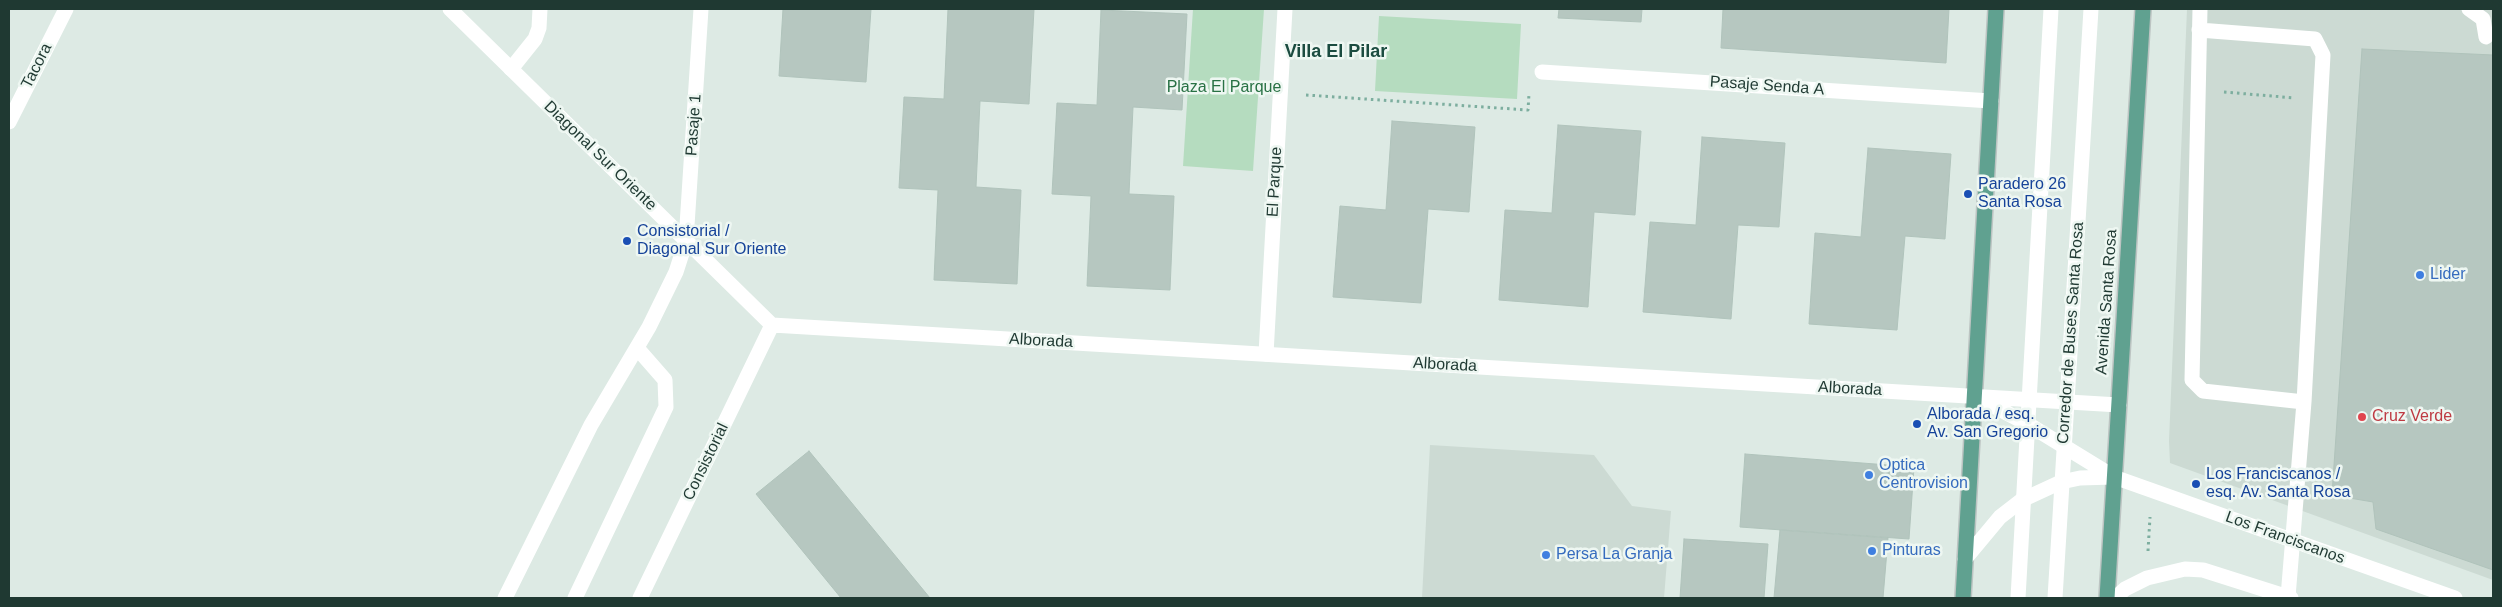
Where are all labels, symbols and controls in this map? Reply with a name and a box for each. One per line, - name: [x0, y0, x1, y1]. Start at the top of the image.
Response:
- street label: Tacora: [18, 40, 56, 92]
- district label: Villa El Pilar: [1285, 41, 1387, 63]
- street label: Pasaje Senda A: [1709, 72, 1825, 100]
- park label: Plaza El Parque: [1167, 78, 1281, 98]
- street label: Pasaje 1: [682, 93, 706, 157]
- street label: Diagonal Sur Oriente: [540, 97, 660, 215]
- street label: El Parque: [1264, 146, 1286, 218]
- place label: Paradero 26 Santa Rosa: [1978, 175, 2066, 213]
- marker: Paradero 26 Santa Rosa: [1962, 188, 1974, 200]
- street label: Corredor de Buses Santa Rosa: [2054, 221, 2088, 445]
- place label: Consistorial / Diagonal Sur Oriente: [637, 222, 786, 260]
- street label: Avenida Santa Rosa: [2092, 229, 2122, 375]
- marker: Consistorial / Diagonal Sur Oriente: [621, 235, 633, 247]
- place label: Lider: [2430, 265, 2466, 285]
- marker: Lider: [2414, 269, 2426, 281]
- street label: Alborada: [1009, 330, 1073, 352]
- street label: Alborada: [1413, 354, 1477, 376]
- street label: Alborada: [1818, 378, 1882, 400]
- place label: Alborada / esq. Av. San Gregorio: [1927, 405, 2048, 443]
- place label: Cruz Verde: [2372, 407, 2452, 427]
- marker: Cruz Verde: [2356, 411, 2368, 423]
- marker: Alborada / esq. Av. San Gregorio: [1911, 418, 1923, 430]
- street label: Consistorial: [679, 420, 733, 504]
- place label: Optica Centrovision: [1879, 456, 1968, 494]
- place label: Los Franciscanos / esq. Av. Santa Rosa: [2206, 465, 2350, 503]
- marker: Optica Centrovision: [1863, 469, 1875, 481]
- marker: Los Franciscanos / esq. Av. Santa Rosa: [2190, 478, 2202, 490]
- street label: Los Franciscanos: [2223, 508, 2347, 568]
- place label: Pinturas: [1882, 541, 1941, 561]
- place label: Persa La Granja: [1556, 545, 1673, 565]
- marker: Pinturas: [1866, 545, 1878, 557]
- marker: Persa La Granja: [1540, 549, 1552, 561]

